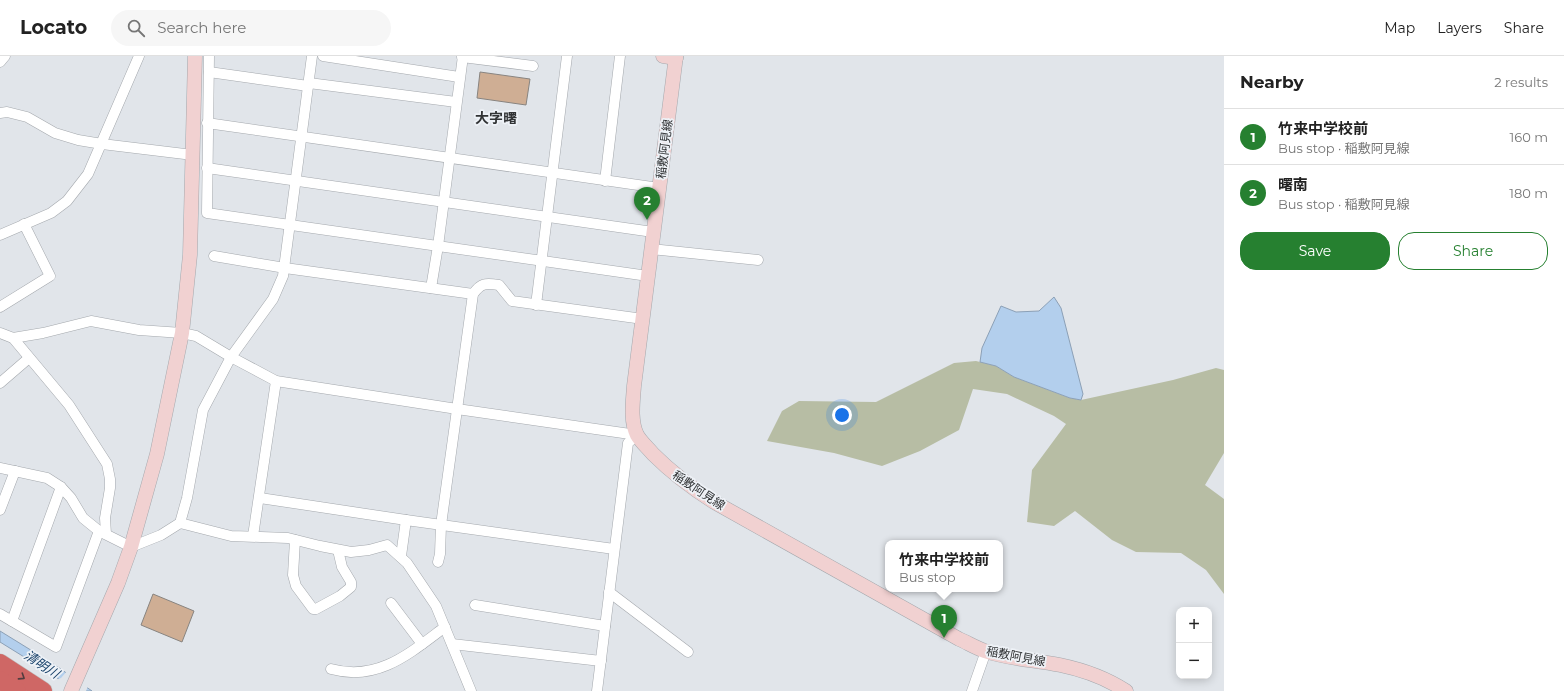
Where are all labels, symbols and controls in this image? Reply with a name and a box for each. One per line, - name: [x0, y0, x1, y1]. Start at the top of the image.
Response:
- search box: [111, 10, 391, 46]
- text: Locato: [20, 16, 87, 39]
- icon: search: [125, 17, 147, 39]
- text: Search here: [157, 18, 246, 37]
- text: Map: [1384, 19, 1415, 37]
- text: Layers: [1437, 19, 1482, 37]
- text: Share: [1504, 19, 1544, 37]
- text: Nearby: [1240, 72, 1304, 92]
- text: 2 results: [1494, 74, 1548, 90]
- district label: 大字曙: [475, 109, 517, 127]
- street label: 稲敷阿見線: [653, 118, 675, 180]
- text: 竹来中学校前: [1278, 119, 1368, 138]
- text: 1: [1250, 129, 1256, 145]
- text: 160 m: [1510, 129, 1548, 145]
- text: Bus stop · 稲敷阿見線: [1278, 140, 1410, 156]
- text: 曙南: [1278, 175, 1308, 194]
- text: 2: [1249, 185, 1257, 201]
- text: 180 m: [1509, 185, 1548, 201]
- pin: 2: [634, 187, 660, 220]
- text: Bus stop · 稲敷阿見線: [1278, 196, 1410, 212]
- button: Save: [1240, 232, 1390, 270]
- button: Share: [1398, 232, 1548, 270]
- your location: [832, 405, 852, 425]
- street label: 稲敷阿見線: [670, 467, 728, 513]
- popup: [885, 540, 1003, 592]
- text: 竹来中学校前: [899, 550, 989, 569]
- text: Bus stop: [899, 569, 956, 585]
- pin: 1: [931, 605, 957, 638]
- map controls: [1176, 607, 1212, 679]
- button: +: [1176, 607, 1212, 643]
- street label: 稲敷阿見線: [985, 643, 1047, 669]
- button: −: [1176, 643, 1212, 679]
- water label: 清明川: [21, 647, 64, 682]
- one-way arrow: [18, 672, 25, 680]

